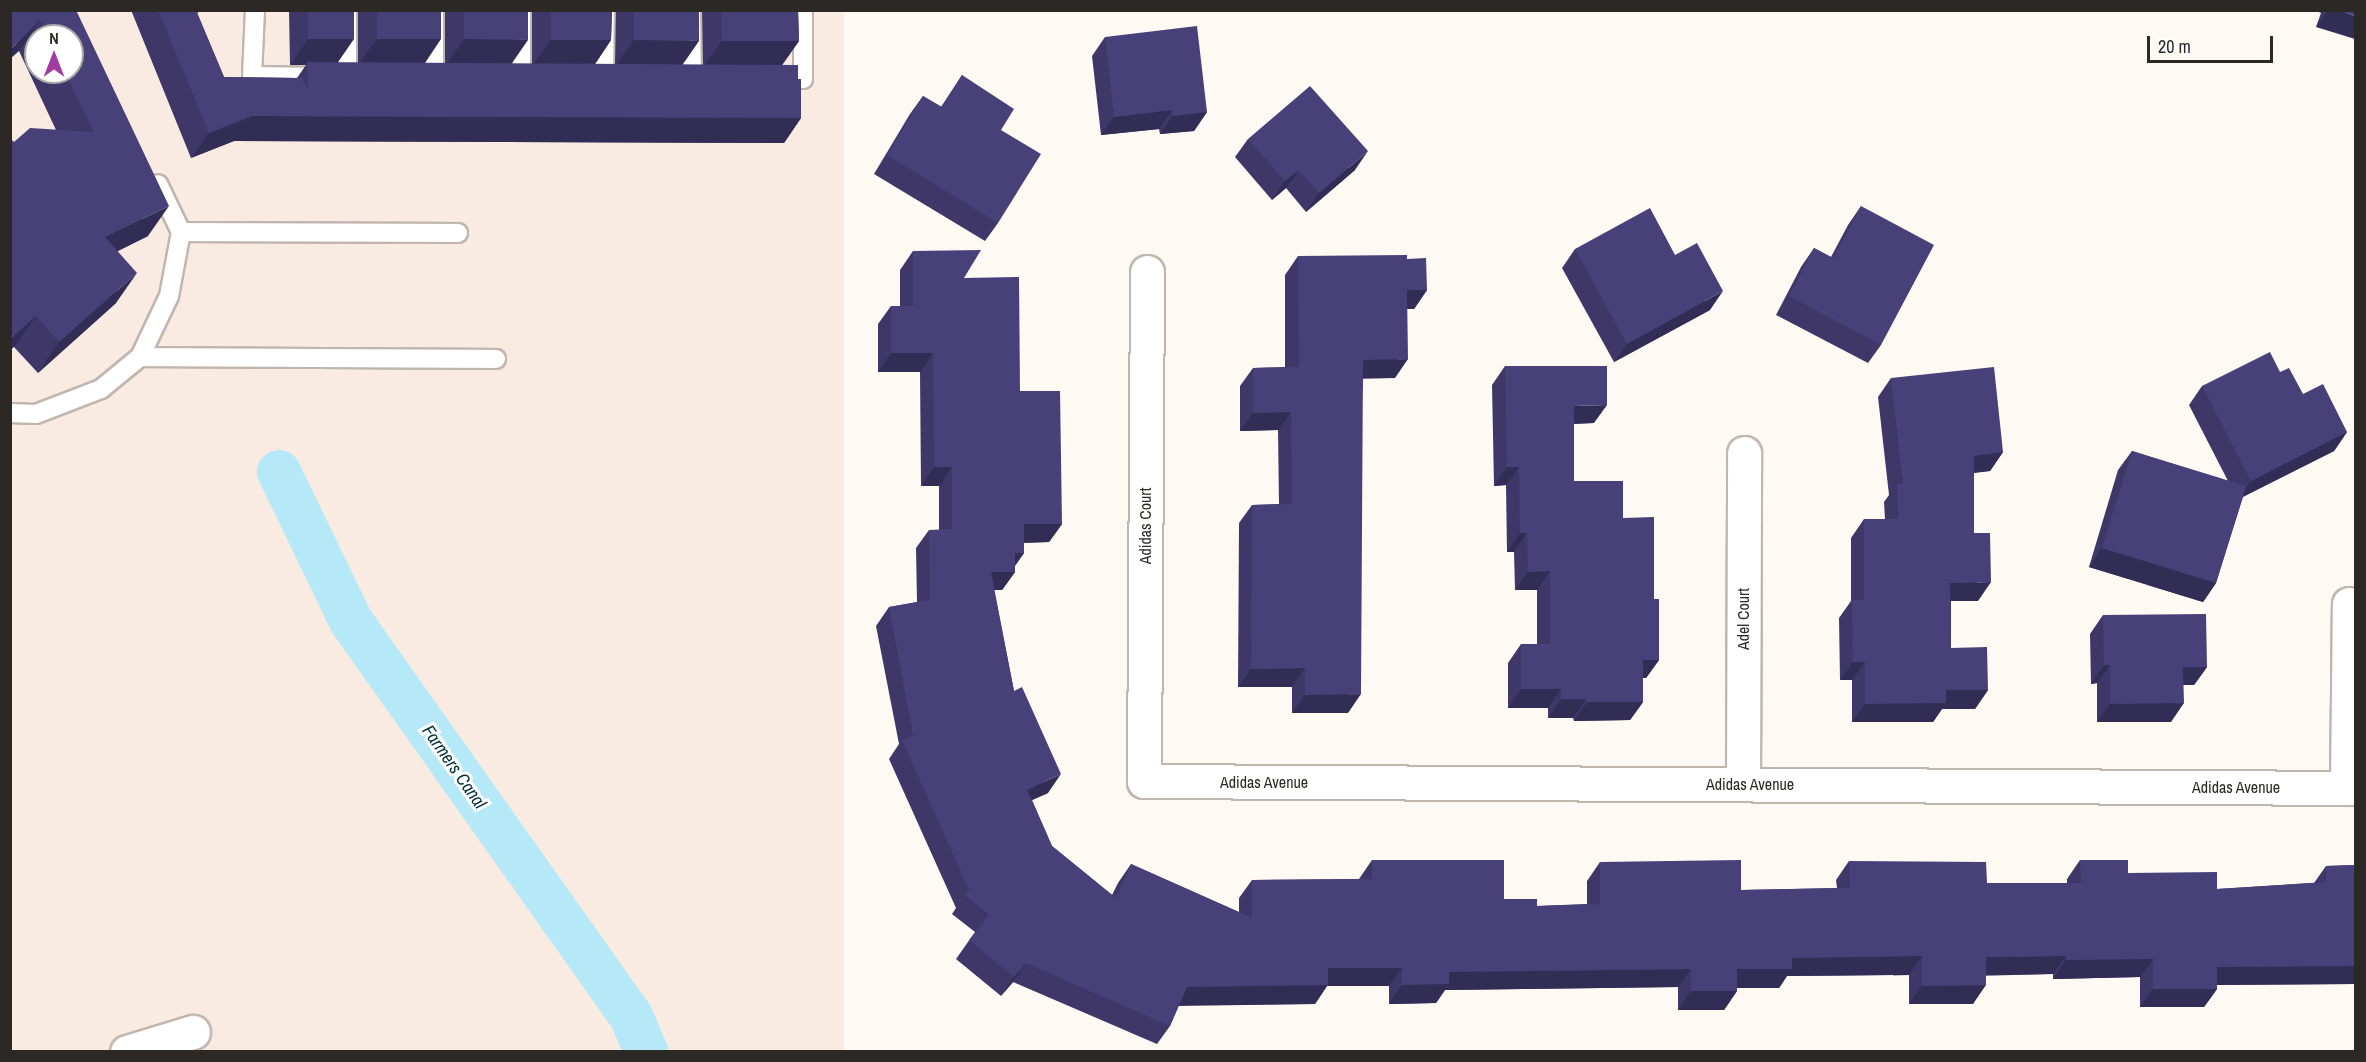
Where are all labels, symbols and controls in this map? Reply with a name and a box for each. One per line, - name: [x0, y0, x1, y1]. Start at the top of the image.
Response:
- north arrow: [24, 24, 84, 84]
- scale bar: [2150, 24, 2276, 62]
- text: N: [49, 27, 59, 49]
- text: 20 m: [2158, 34, 2191, 59]
- street label: Adidas Court: [1135, 488, 1155, 564]
- street label: Adel Court: [1733, 588, 1753, 650]
- water label: Farmers Canal: [417, 721, 491, 813]
- street label: Adidas Avenue: [1220, 772, 1308, 792]
- street label: Adidas Avenue: [1706, 774, 1794, 794]
- street label: Adidas Avenue: [2192, 777, 2280, 797]

